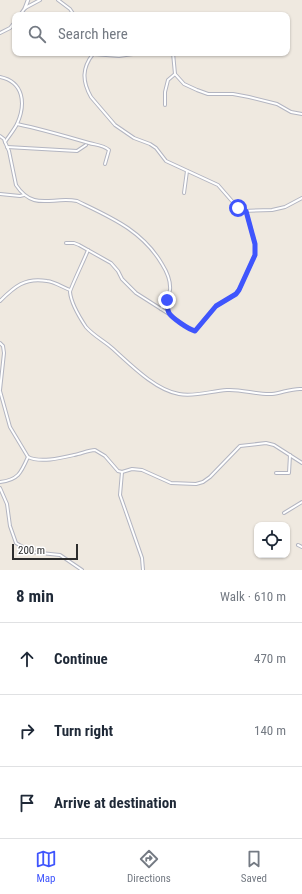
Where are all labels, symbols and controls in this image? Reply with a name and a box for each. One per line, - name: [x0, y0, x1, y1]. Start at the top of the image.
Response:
- search box: [12, 12, 290, 56]
- icon: search: [26, 23, 48, 45]
- text: Search here: [58, 25, 128, 43]
- route start: [229, 199, 247, 217]
- route end: [158, 291, 176, 309]
- map controls: [254, 522, 290, 558]
- button: locate: [254, 522, 290, 558]
- scale bar: [12, 542, 78, 561]
- text: 200 m: [18, 544, 45, 557]
- text: 8 min: [16, 586, 54, 606]
- text: Walk · 610 m: [220, 589, 286, 604]
- icon: ahead: [16, 648, 38, 670]
- text: Continue: [54, 650, 108, 668]
- text: 470 m: [254, 651, 286, 666]
- icon: right: [16, 720, 38, 742]
- text: Turn right: [54, 722, 113, 740]
- text: 140 m: [254, 723, 286, 738]
- icon: arrive: [16, 792, 38, 814]
- text: Arrive at destination: [54, 794, 177, 812]
- tab: Map: [35, 848, 57, 885]
- tab: Directions: [127, 848, 171, 885]
- tab: Saved: [241, 848, 267, 885]

